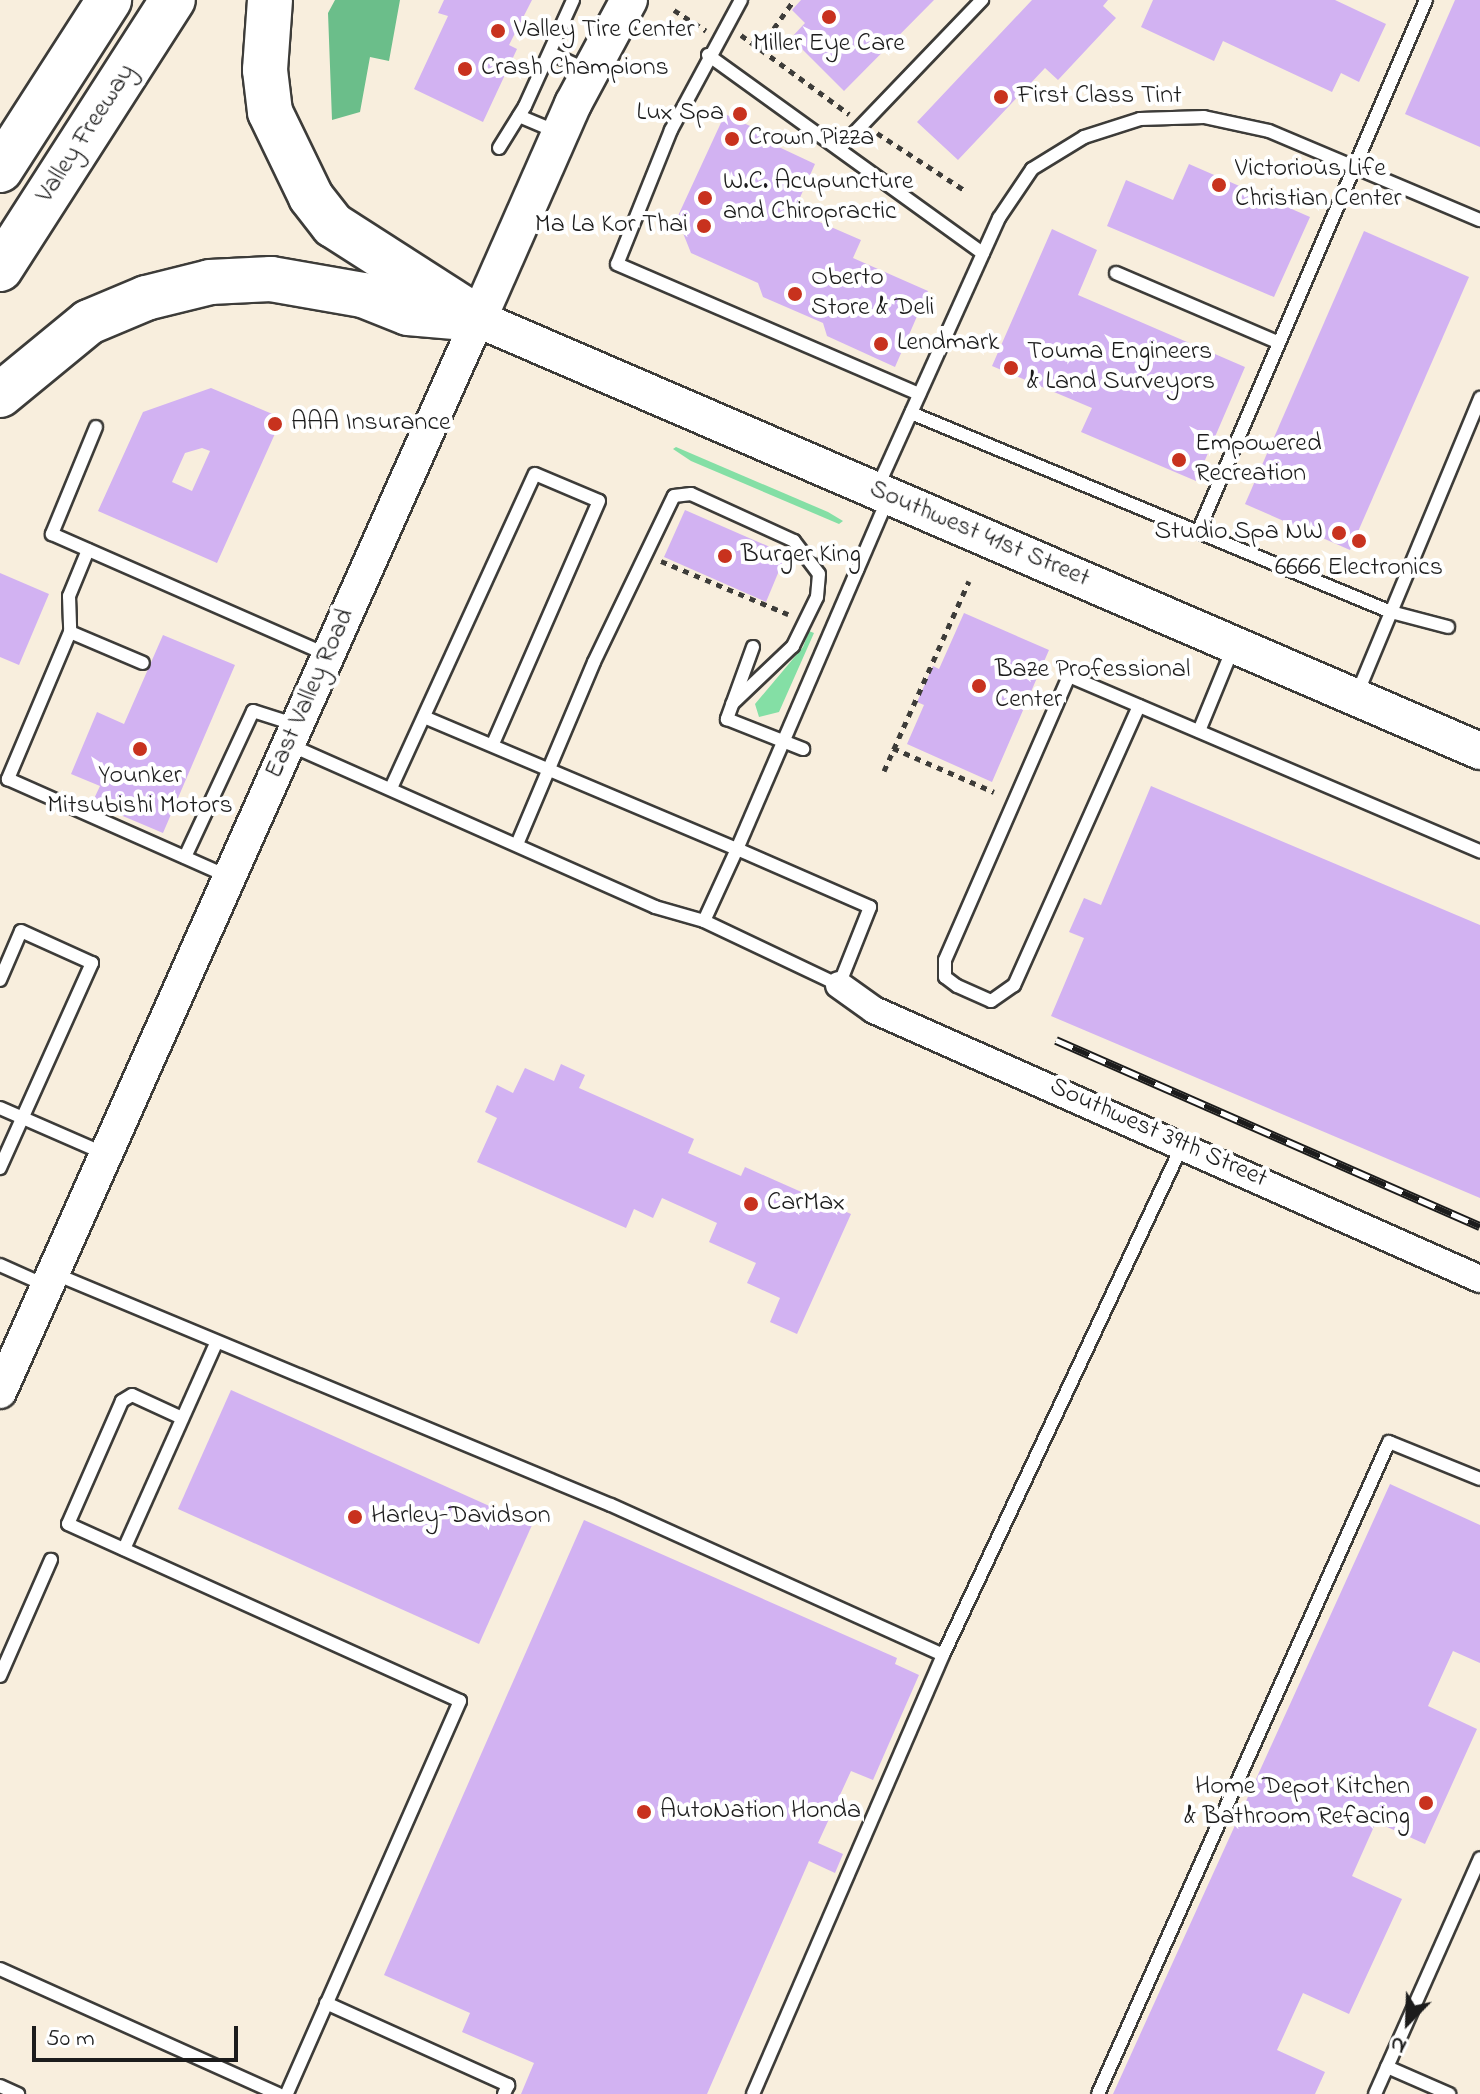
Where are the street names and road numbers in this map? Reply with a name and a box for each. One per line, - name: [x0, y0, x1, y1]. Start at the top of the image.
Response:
- street label: Valley Freeway: [31, 59, 143, 209]
- street label: Southwest 41st Street: [864, 474, 1094, 596]
- street label: East Valley Road: [260, 604, 362, 784]
- street label: Southwest 39th Street: [1044, 1072, 1272, 1196]

